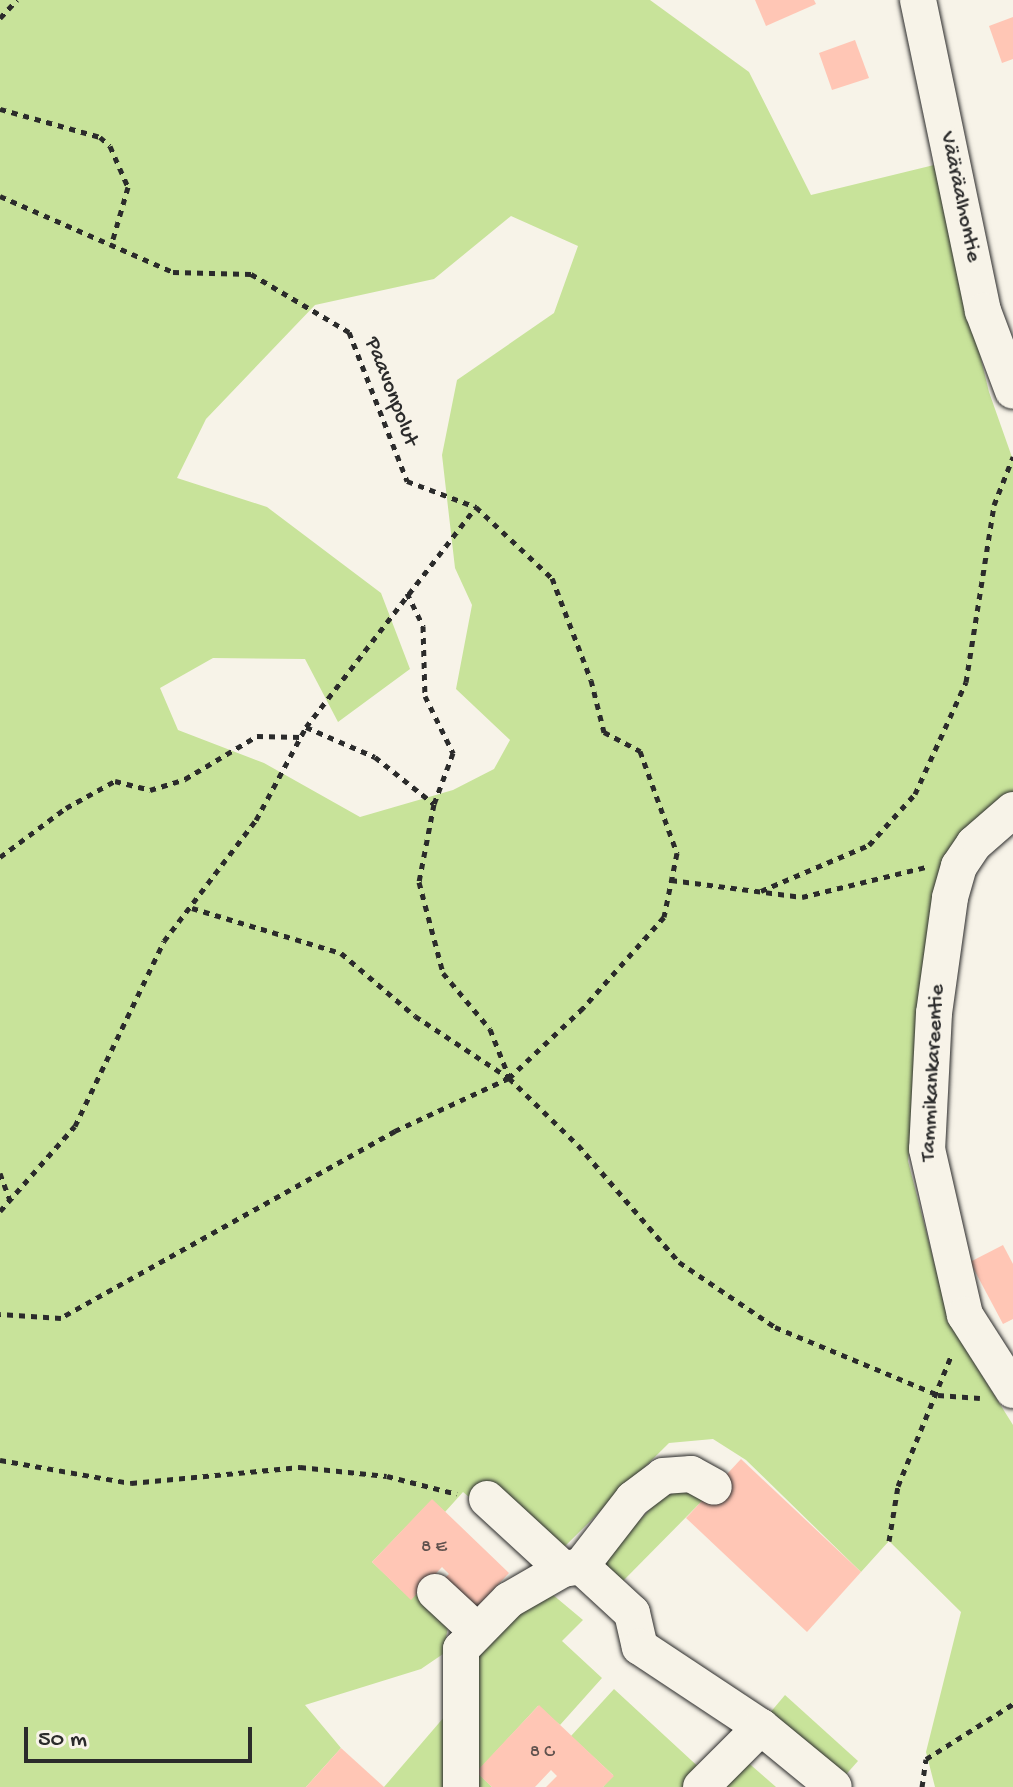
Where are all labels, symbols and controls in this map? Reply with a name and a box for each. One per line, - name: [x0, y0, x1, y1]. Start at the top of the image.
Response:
- street label: Vääräalhontie: [932, 129, 986, 265]
- street label: Paavonpolut: [357, 334, 423, 450]
- street label: Tammikankareentie: [916, 984, 952, 1162]
- house number: 8 E: [421, 1537, 447, 1559]
- scale bar: [28, 1711, 256, 1761]
- text: 50 m: [38, 1726, 87, 1755]
- house number: 8 C: [530, 1742, 554, 1764]

